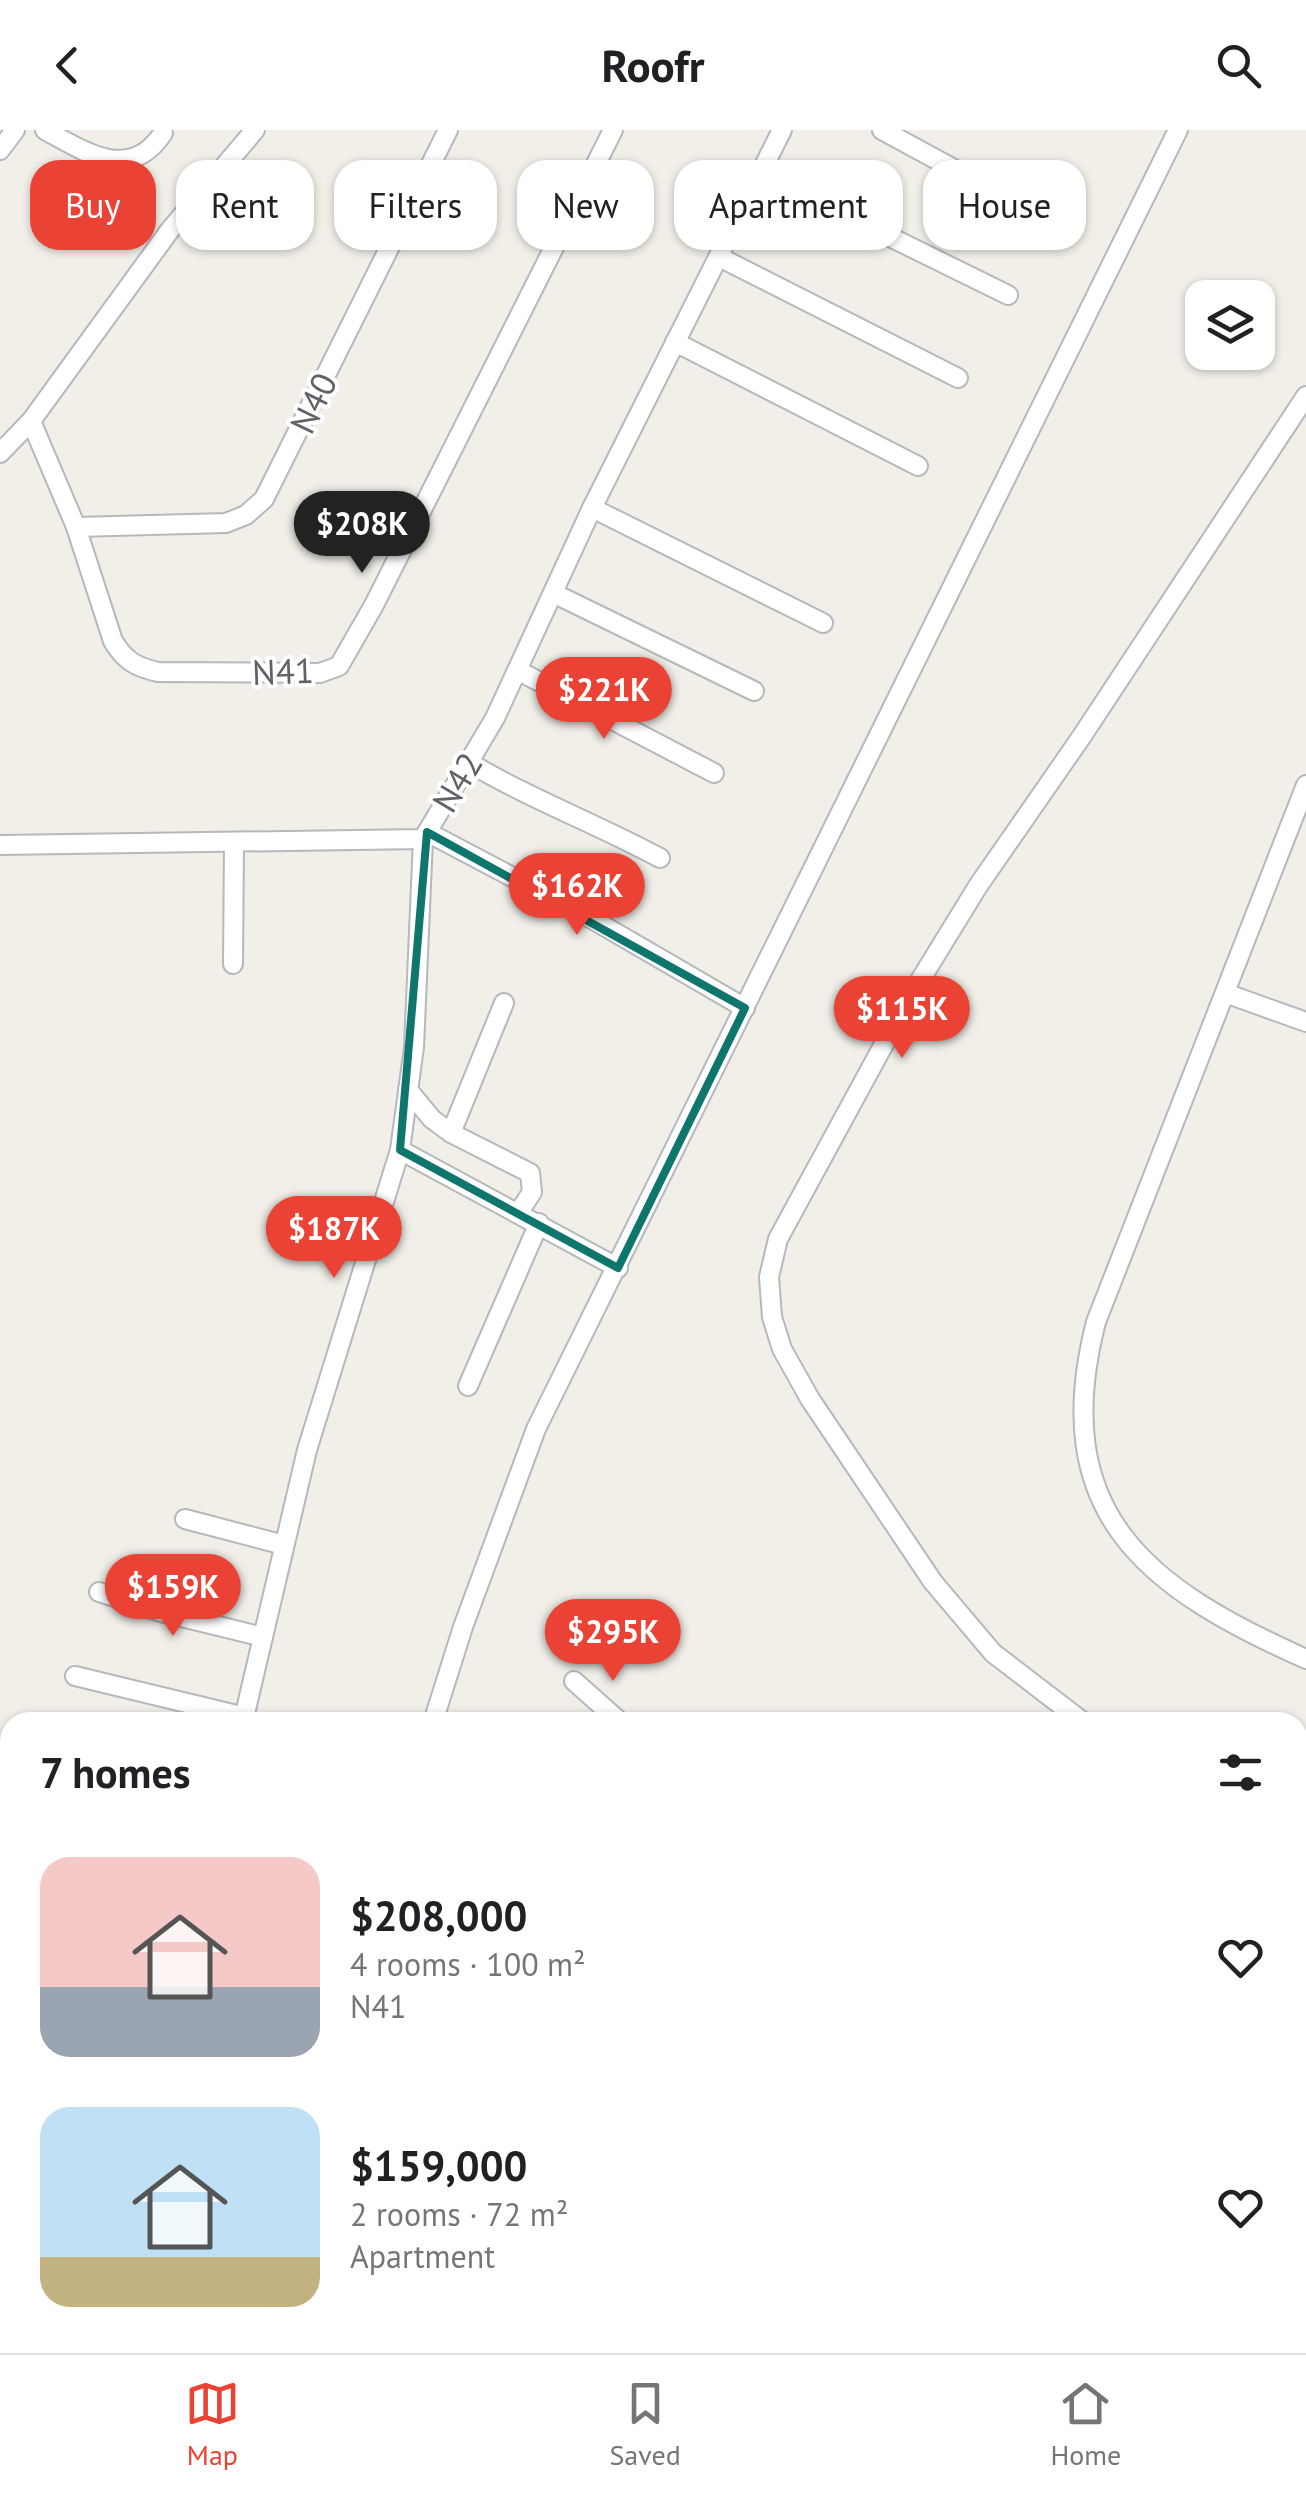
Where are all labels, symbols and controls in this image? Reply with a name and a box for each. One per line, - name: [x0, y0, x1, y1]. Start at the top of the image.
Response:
- text: Roofr: [602, 36, 704, 94]
- icon: back: [40, 38, 95, 93]
- icon: search: [1211, 38, 1266, 93]
- chip: Buy: [30, 160, 156, 250]
- chip: Rent: [176, 160, 314, 250]
- chip: Filters: [334, 160, 497, 250]
- chip: New: [517, 160, 654, 250]
- chip: Apartment: [674, 160, 903, 250]
- chip: House: [923, 160, 1086, 250]
- map controls: [1185, 280, 1275, 370]
- button: layers: [1185, 280, 1275, 370]
- street label: N40: [279, 365, 347, 441]
- pin: $208K: [292, 491, 432, 576]
- text: $208K: [316, 502, 408, 544]
- street label: N41: [251, 647, 315, 695]
- pin: $221K: [534, 657, 674, 742]
- text: $221K: [558, 668, 650, 710]
- street label: N42: [421, 744, 493, 820]
- pin: $162K: [507, 853, 647, 938]
- text: $162K: [531, 864, 623, 906]
- pin: $115K: [832, 976, 972, 1061]
- text: $115K: [856, 987, 948, 1029]
- pin: $187K: [264, 1196, 404, 1281]
- text: $187K: [288, 1207, 380, 1249]
- pin: $159K: [103, 1554, 243, 1639]
- text: $159K: [127, 1565, 219, 1607]
- pin: $295K: [543, 1599, 683, 1684]
- text: $295K: [567, 1610, 659, 1652]
- text: 7 homes: [40, 1745, 191, 1800]
- icon: filters: [1213, 1745, 1268, 1800]
- text: $208,000: [350, 1888, 527, 1943]
- icon: home: [120, 1897, 240, 2017]
- icon: heart: [1213, 1930, 1268, 1985]
- text: 4 rooms · 100 m²: [350, 1943, 586, 1985]
- text: N41: [350, 1985, 406, 2027]
- text: $159,000: [350, 2138, 527, 2193]
- icon: home: [120, 2147, 240, 2267]
- icon: heart: [1213, 2180, 1268, 2235]
- text: 2 rooms · 72 m²: [350, 2193, 568, 2235]
- text: Apartment: [350, 2235, 495, 2277]
- tab: Map: [185, 2376, 240, 2473]
- tab: Saved: [609, 2376, 681, 2473]
- tab: Home: [1050, 2376, 1121, 2473]

